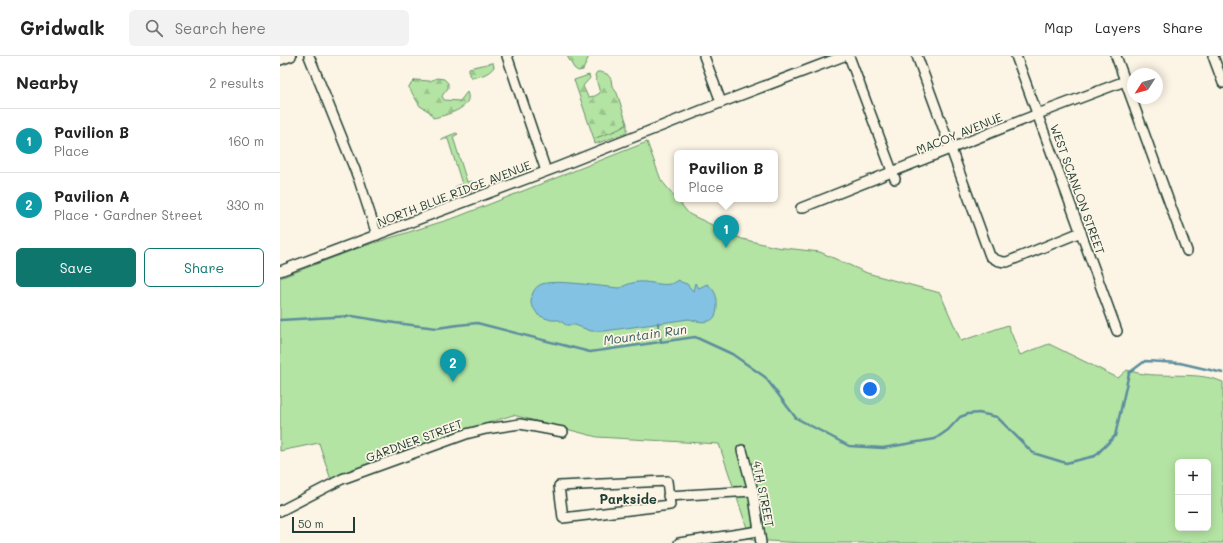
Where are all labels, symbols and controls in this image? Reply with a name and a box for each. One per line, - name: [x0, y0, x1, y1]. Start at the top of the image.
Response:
- search box: [129, 10, 409, 46]
- text: Gridwalk: [20, 15, 105, 40]
- icon: search: [143, 17, 165, 39]
- text: Search here: [175, 18, 266, 38]
- text: Map: [1044, 18, 1073, 37]
- text: Layers: [1095, 18, 1141, 37]
- text: Share: [1163, 18, 1203, 37]
- north arrow: [1127, 68, 1163, 104]
- text: Nearby: [16, 71, 78, 93]
- text: 2 results: [209, 74, 264, 91]
- street label: MACOY AVENUE: [913, 108, 1005, 158]
- text: Pavilion B: [54, 122, 129, 142]
- street label: WEST SCANLON STREET: [1047, 122, 1109, 257]
- text: 1: [26, 132, 32, 149]
- text: 160 m: [228, 132, 264, 149]
- text: Place: [54, 142, 89, 159]
- popup: [674, 150, 778, 202]
- street label: NORTH BLUE RIDGE AVENUE: [375, 156, 533, 230]
- text: Pavilion B: [688, 158, 764, 178]
- text: Place: [688, 178, 723, 195]
- text: Pavilion A: [54, 186, 129, 206]
- text: 2: [25, 196, 33, 213]
- text: 330 m: [226, 196, 264, 213]
- text: Place · Gardner Street: [54, 206, 203, 223]
- pin: 1: [713, 215, 739, 248]
- button: Save: [16, 248, 136, 287]
- button: Share: [144, 248, 264, 287]
- water label: Mountain Run: [602, 320, 688, 348]
- pin: 2: [440, 349, 466, 382]
- your location: [860, 379, 880, 399]
- street label: GARDNER STREET: [363, 415, 465, 465]
- street label: 4TH STREET: [750, 459, 778, 529]
- map controls: [1175, 459, 1211, 531]
- button: +: [1175, 459, 1211, 495]
- district label: Parkside: [599, 490, 657, 507]
- button: −: [1175, 495, 1211, 531]
- scale bar: [292, 515, 355, 534]
- text: 50 m: [298, 516, 324, 531]

